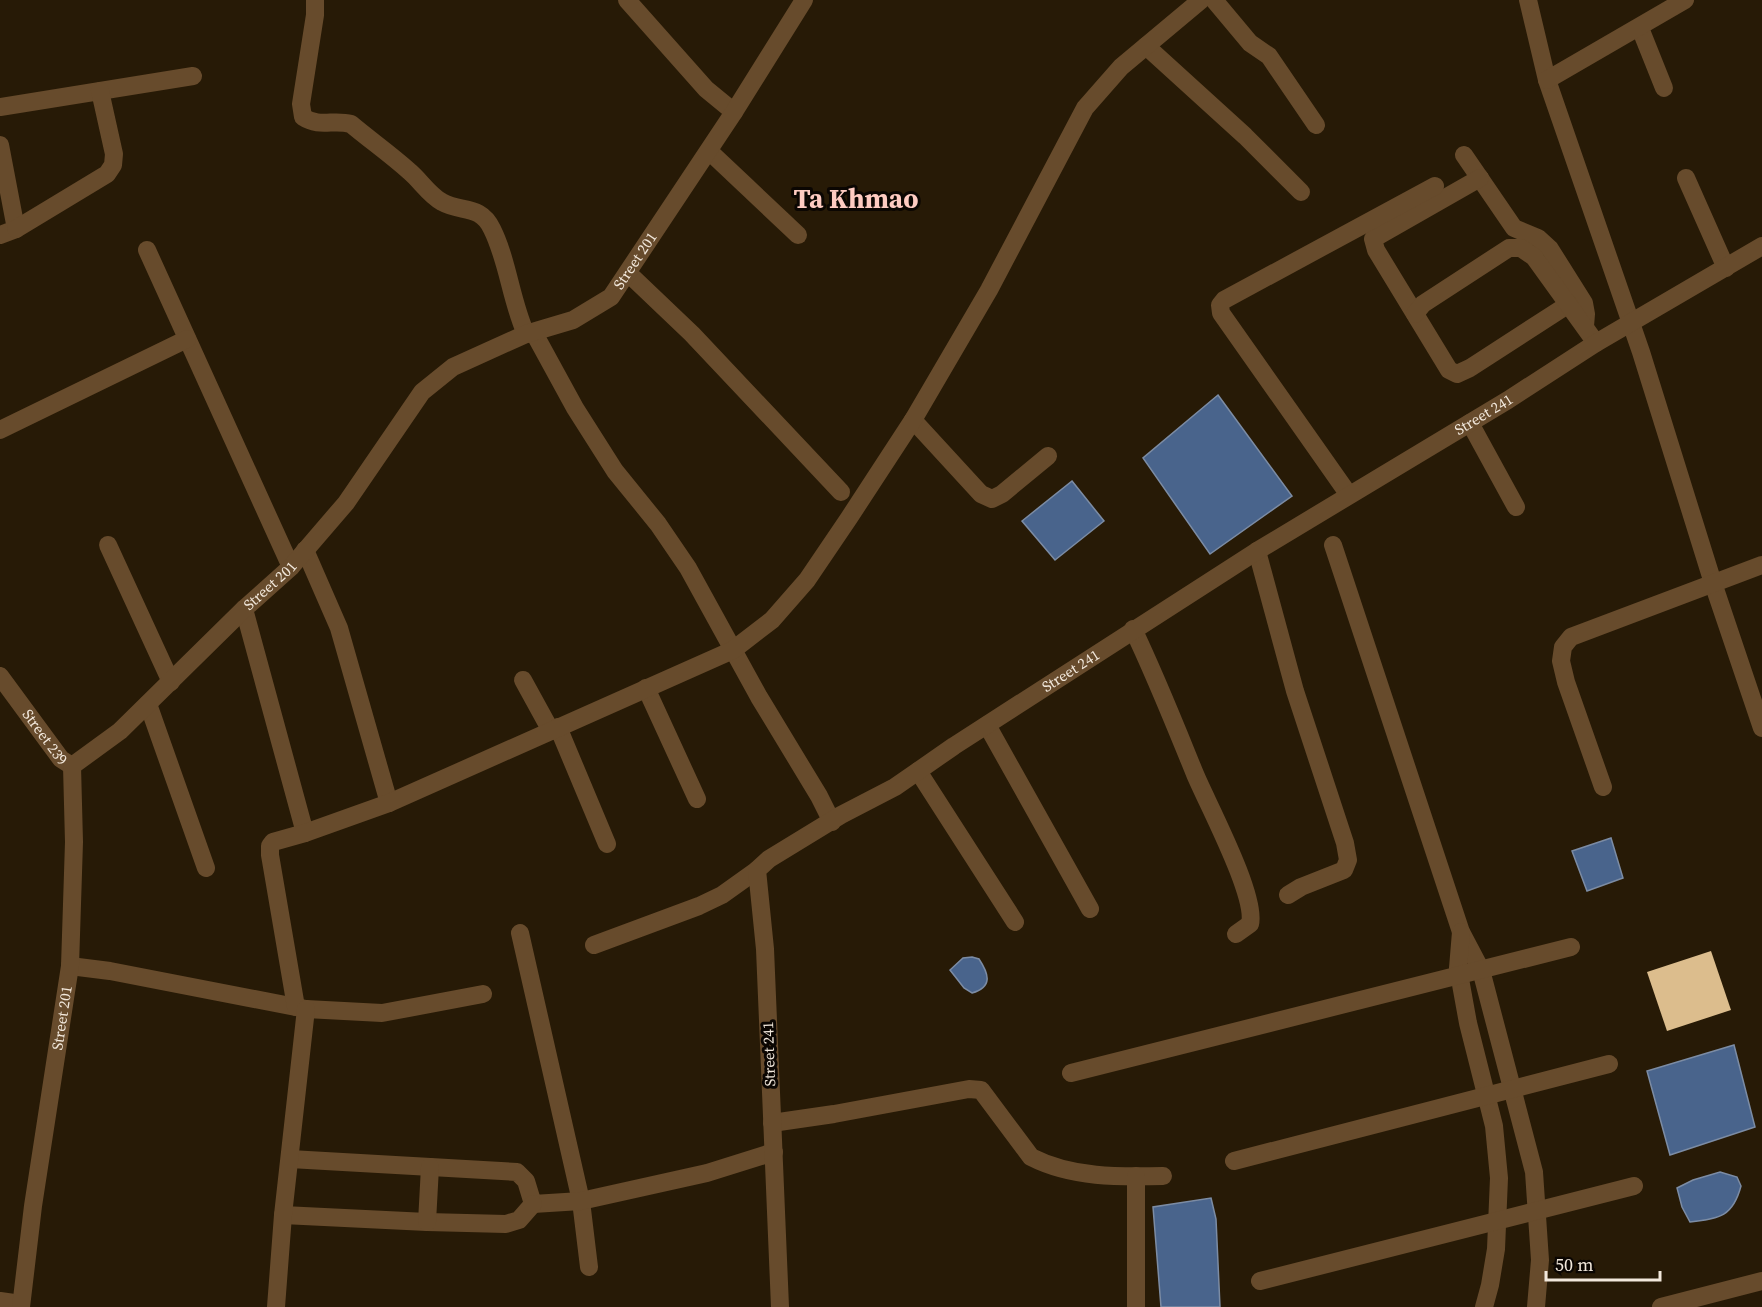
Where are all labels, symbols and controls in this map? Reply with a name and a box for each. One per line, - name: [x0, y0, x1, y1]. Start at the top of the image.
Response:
- district label: Ta Khmao: [794, 180, 918, 217]
- street label: Street 201: [608, 228, 661, 293]
- street label: Street 241: [1450, 389, 1517, 440]
- street label: Street 201: [239, 556, 301, 615]
- street label: Street 241: [1038, 644, 1104, 697]
- street label: Street 239: [18, 705, 71, 770]
- street label: Street 201: [46, 984, 77, 1052]
- street label: Street 241: [757, 1021, 780, 1087]
- scale bar: [1546, 1244, 1660, 1282]
- text: 50 m: [1555, 1252, 1593, 1277]

